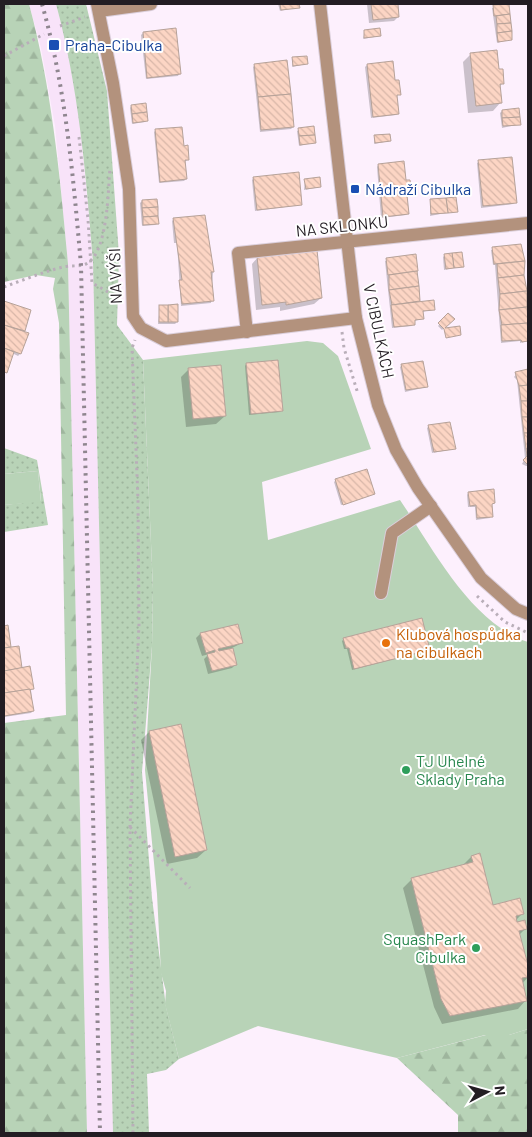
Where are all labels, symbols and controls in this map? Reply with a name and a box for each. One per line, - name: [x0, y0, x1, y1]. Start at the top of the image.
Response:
- place label: Praha-Cibulka: [65, 35, 162, 54]
- marker: Praha-Cibulka: [47, 38, 61, 52]
- place label: Nádraží Cibulka: [365, 179, 471, 198]
- marker: Nádraží Cibulka: [349, 183, 361, 195]
- street label: NA SKLONKU: [295, 211, 389, 240]
- street label: NA VÝŠI: [104, 248, 125, 304]
- street label: V CIBULKÁCH: [360, 282, 399, 380]
- place label: Klubová hospůdka na cibulkach: [396, 624, 521, 661]
- marker: Klubová hospůdka na cibulkach: [380, 637, 392, 649]
- place label: TJ Uhelné Sklady Praha: [416, 751, 505, 788]
- marker: TJ Uhelné Sklady Praha: [400, 764, 412, 776]
- place label: SquashPark Cibulka: [383, 929, 466, 966]
- marker: SquashPark Cibulka: [470, 942, 482, 954]
- north arrow: [462, 1067, 512, 1117]
- text: N: [491, 1085, 509, 1096]

